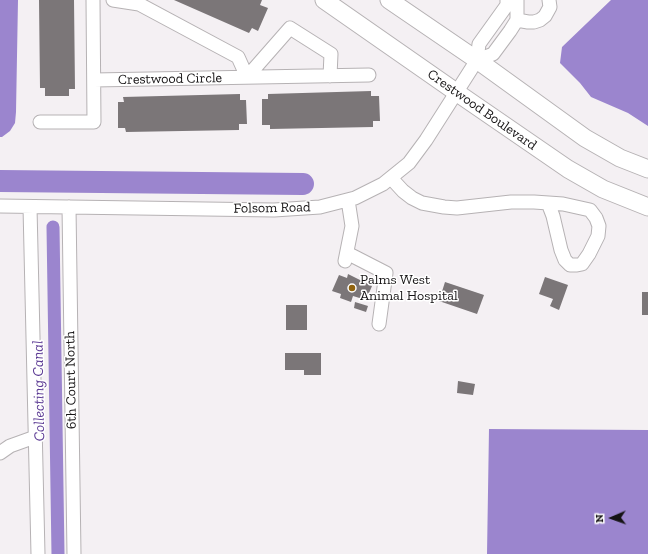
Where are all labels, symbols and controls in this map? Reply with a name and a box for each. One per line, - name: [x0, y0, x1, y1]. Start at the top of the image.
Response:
- street label: Crestwood Boulevard: [424, 66, 540, 154]
- street label: Crestwood Circle: [118, 70, 222, 88]
- street label: Folsom Road: [233, 199, 311, 217]
- place label: Palms West Animal Hospital: [360, 272, 458, 304]
- marker: Palms West Animal Hospital: [347, 283, 357, 293]
- street label: 6th Court North: [62, 331, 80, 429]
- water label: Collecting Canal: [29, 340, 49, 442]
- north arrow: [592, 498, 632, 538]
- text: N: [593, 514, 606, 523]

